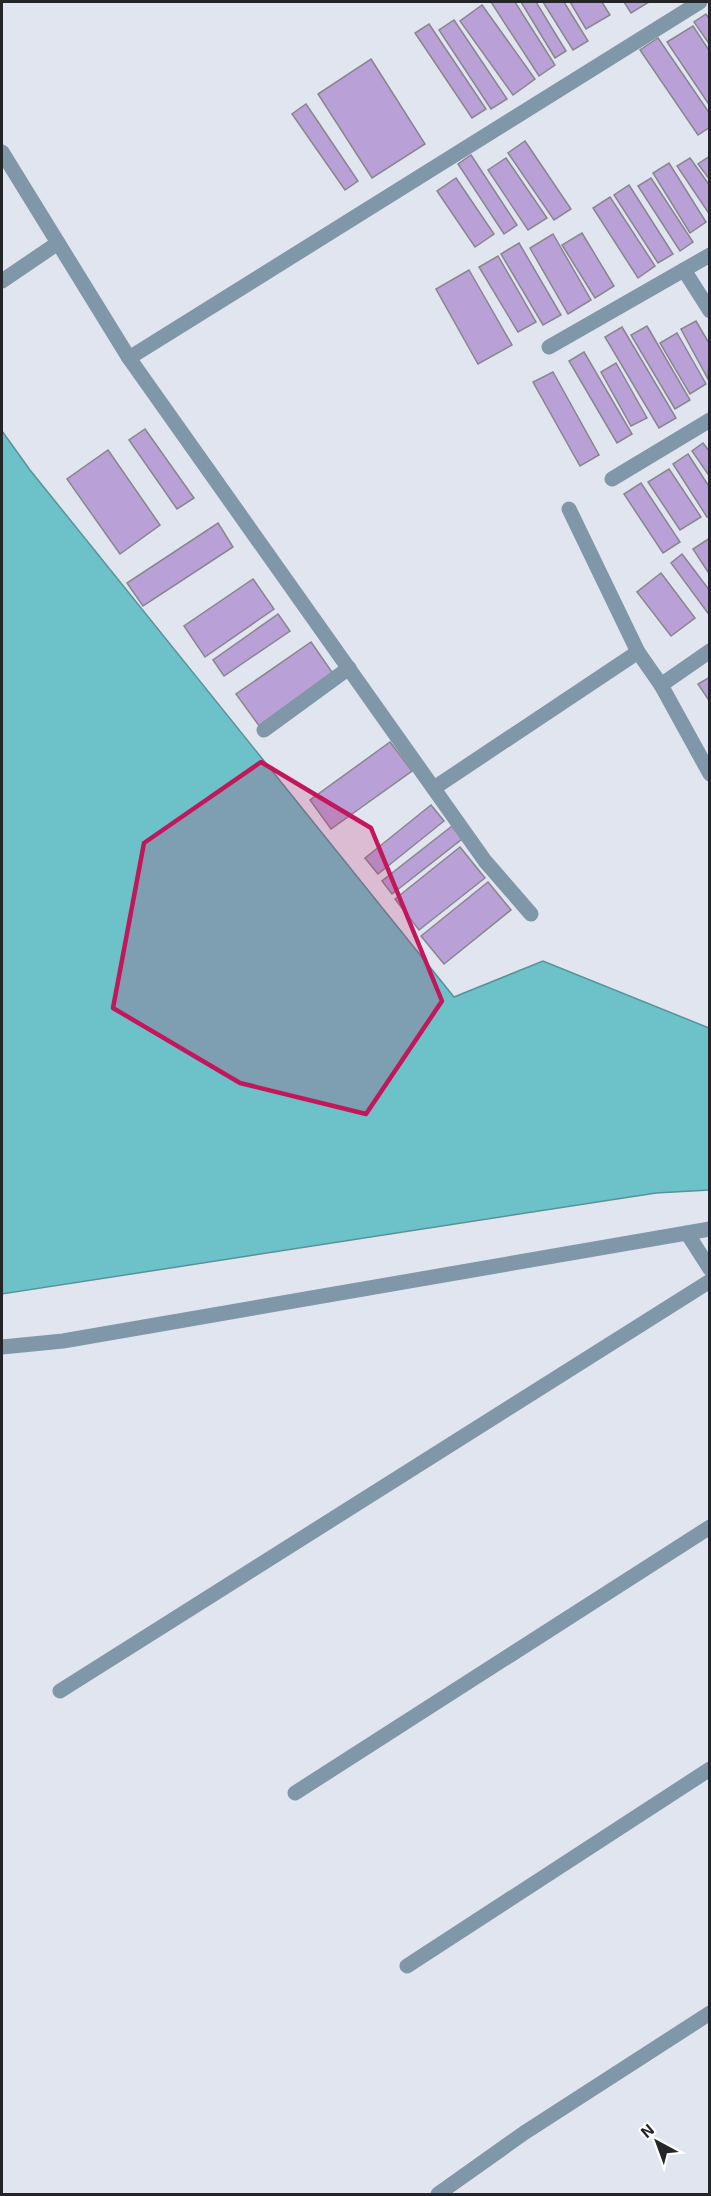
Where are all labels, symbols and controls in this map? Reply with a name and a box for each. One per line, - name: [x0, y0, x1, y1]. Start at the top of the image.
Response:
- north arrow: [627, 2112, 687, 2172]
- text: N: [636, 2119, 657, 2141]

